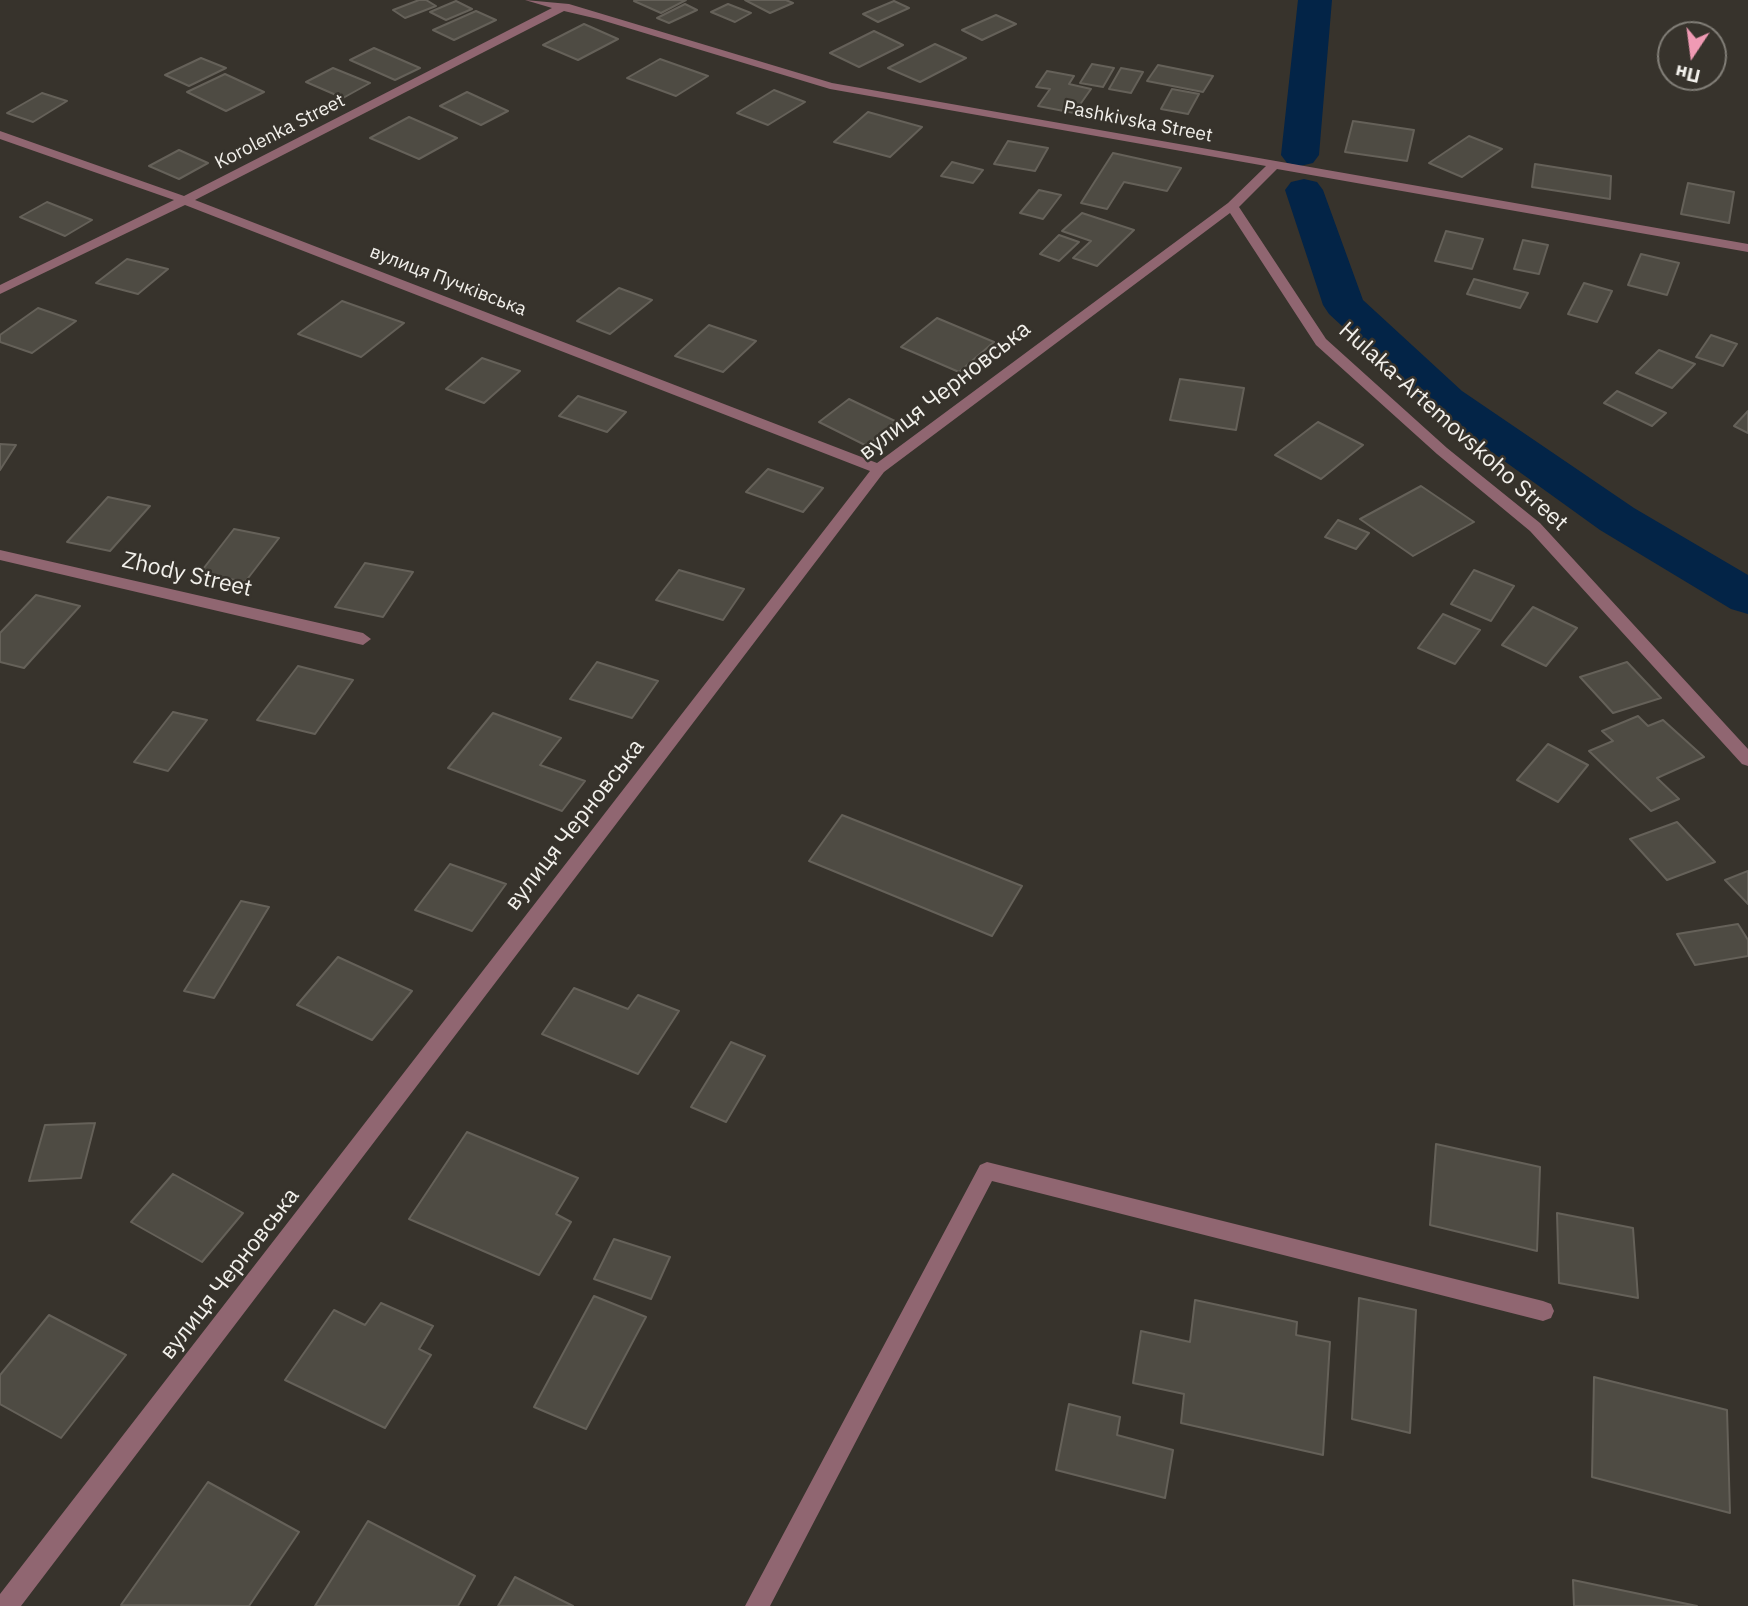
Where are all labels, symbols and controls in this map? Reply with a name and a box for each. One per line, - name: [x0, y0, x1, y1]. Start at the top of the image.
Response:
- north arrow: [1657, 21, 1727, 91]
- text: Пн: [1673, 60, 1703, 89]
- street label: Korolenka Street: [211, 89, 349, 175]
- street label: Pashkivska Street: [1061, 96, 1215, 148]
- street label: вулиця Пучківська: [366, 241, 530, 321]
- street label: вулиця Черновська: [854, 315, 1036, 467]
- street label: Hulaka-Artemovskoho Street: [1333, 317, 1573, 537]
- street label: Zhody Street: [119, 547, 255, 603]
- street label: вулиця Черновська: [499, 734, 651, 916]
- street label: вулиця Черновська: [154, 1183, 306, 1365]

